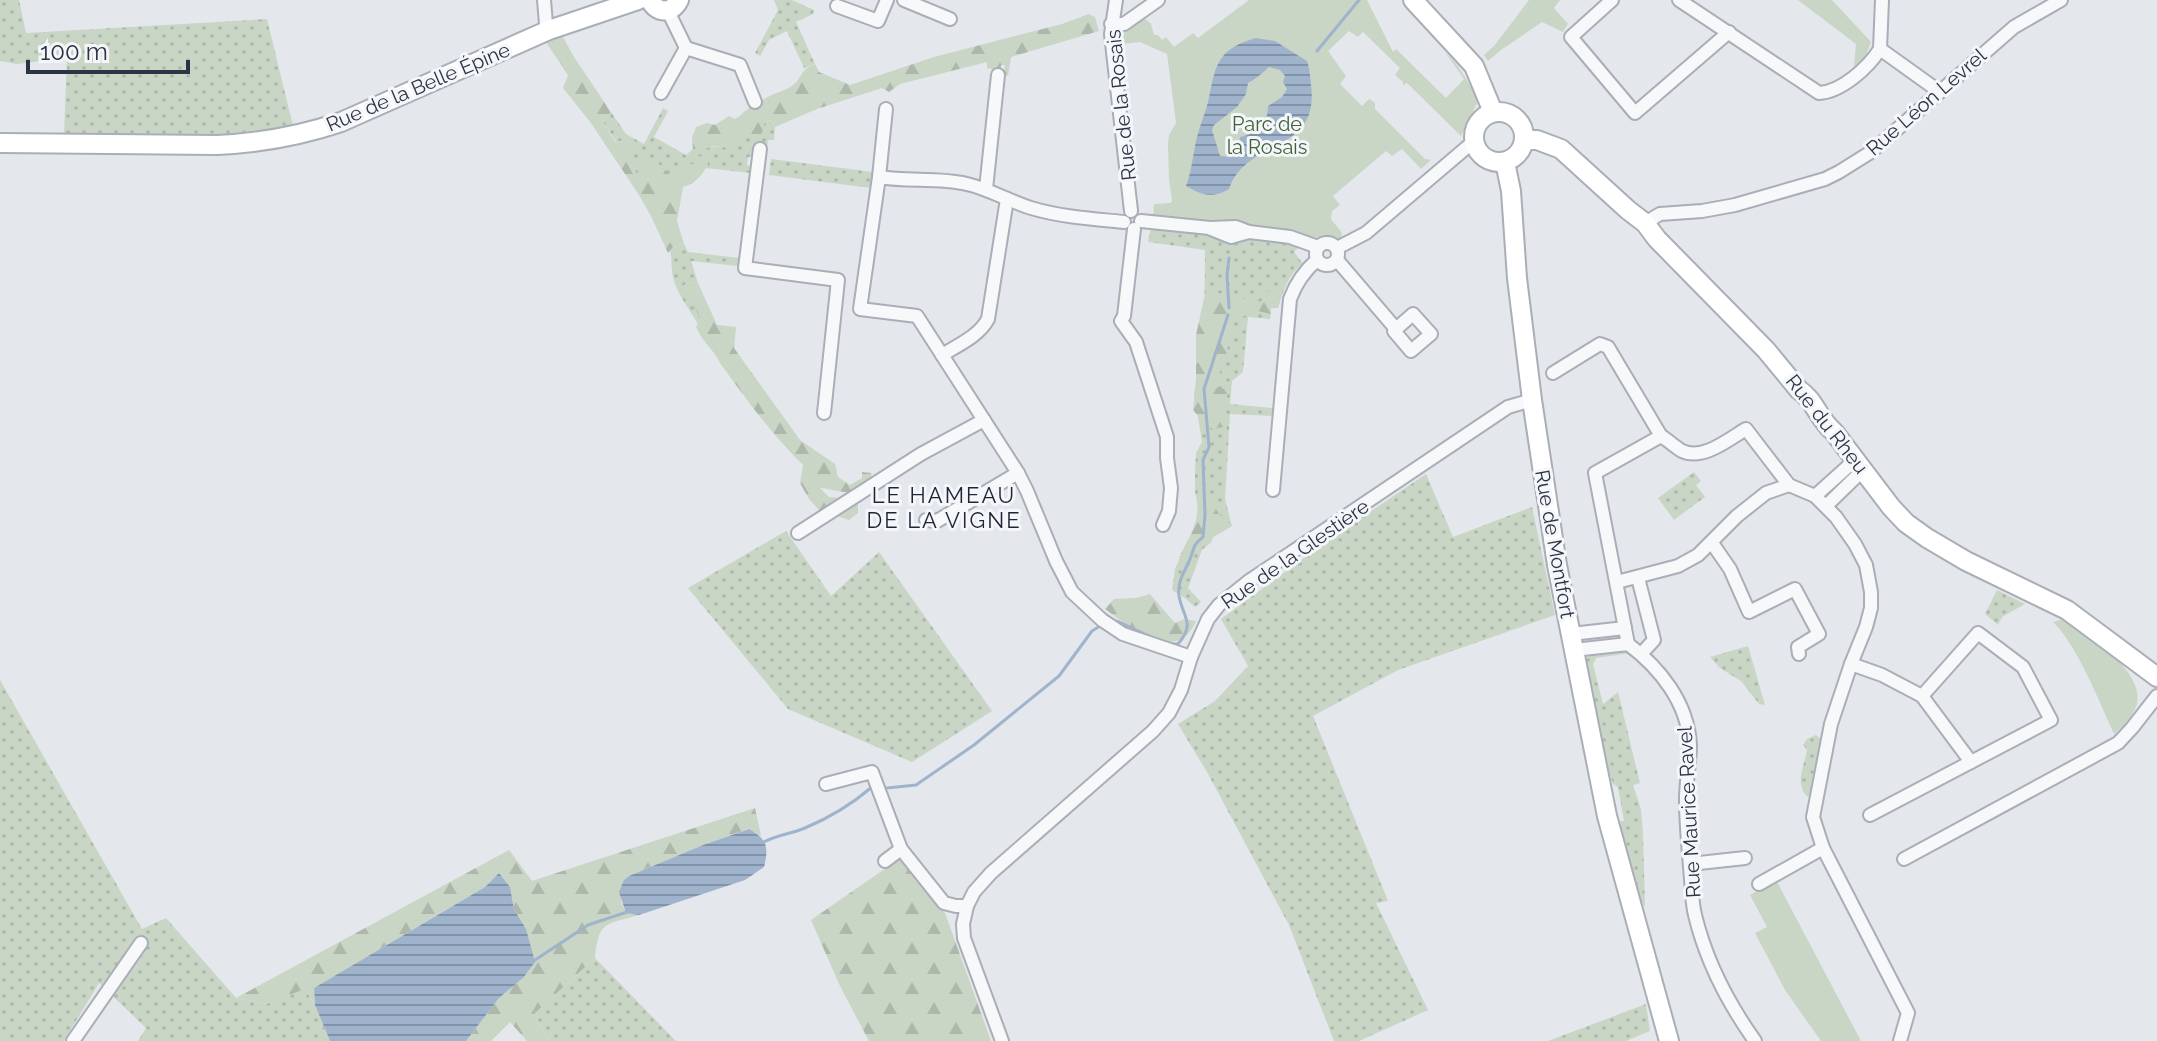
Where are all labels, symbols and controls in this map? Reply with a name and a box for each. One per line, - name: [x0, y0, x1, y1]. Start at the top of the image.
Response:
- scale bar: [28, 24, 188, 74]
- street label: Rue de la Rosais: [1101, 28, 1141, 182]
- text: 100 m: [40, 37, 108, 66]
- street label: Rue de la Belle Épine: [322, 37, 514, 137]
- street label: Rue Léon Levrel: [1861, 43, 1991, 161]
- park label: Parc de la Rosais: [1227, 112, 1307, 159]
- street label: Rue du Rheu: [1781, 370, 1873, 478]
- street label: Rue de Montfort: [1530, 468, 1580, 620]
- district label: LE HAMEAU DE LA VIGNE: [866, 482, 1022, 533]
- street label: Rue de la Glestière: [1217, 494, 1374, 614]
- street label: Rue Maurice Ravel: [1672, 725, 1705, 898]

